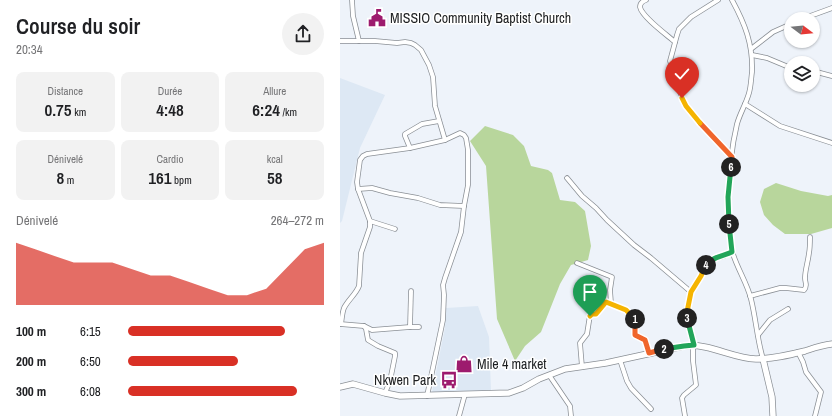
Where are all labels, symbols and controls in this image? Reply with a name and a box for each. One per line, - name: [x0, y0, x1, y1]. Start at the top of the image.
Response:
- public building icon: MISSIO Community Baptist Church: [367, 8, 387, 28]
- place label: MISSIO Community Baptist Church: [390, 9, 571, 27]
- text: Course du soir: [16, 11, 140, 41]
- north arrow: [784, 12, 820, 48]
- map controls: [784, 12, 820, 92]
- button: share: [282, 13, 324, 55]
- text: 20:34: [16, 41, 43, 58]
- button: layers: [784, 56, 820, 92]
- pin: [665, 57, 699, 98]
- icon: check: [671, 63, 693, 85]
- text: Distance: [48, 84, 83, 98]
- text: Durée: [158, 84, 182, 98]
- text: Allure: [263, 84, 286, 98]
- text: 0.75: [44, 98, 72, 121]
- text: 4:48: [156, 98, 184, 121]
- text: 6:24: [252, 98, 280, 121]
- text: km: [72, 105, 86, 119]
- text: /km: [280, 105, 297, 119]
- text: Dénivelé: [48, 152, 83, 166]
- text: Cardio: [156, 152, 184, 166]
- text: kcal: [267, 152, 283, 166]
- pin: 6: [721, 157, 741, 177]
- text: 6: [728, 160, 734, 174]
- text: 8: [56, 166, 64, 189]
- text: 161: [148, 166, 172, 189]
- text: 58: [267, 166, 282, 189]
- text: m: [64, 173, 74, 187]
- text: bpm: [172, 173, 192, 187]
- text: Dénivelé: [16, 212, 58, 229]
- text: 264–272 m: [271, 212, 324, 229]
- pin: 5: [719, 214, 739, 234]
- text: 5: [726, 217, 732, 231]
- pin: 4: [696, 255, 716, 275]
- text: 4: [703, 258, 709, 272]
- pin: [573, 275, 607, 316]
- icon: arrive: [579, 281, 601, 303]
- pin: 3: [677, 308, 697, 328]
- pin: 1: [625, 309, 645, 329]
- text: 3: [684, 311, 690, 325]
- text: 1: [632, 312, 638, 326]
- text: 100 m: [16, 323, 46, 340]
- text: 6:15: [80, 323, 101, 340]
- pin: 2: [654, 339, 674, 359]
- text: 2: [661, 342, 667, 356]
- text: 200 m: [16, 353, 46, 370]
- text: 6:50: [80, 353, 101, 370]
- shop icon: Mile 4 market: [454, 354, 474, 374]
- place label: Mile 4 market: [477, 355, 547, 373]
- bus stop icon: Nkwen Park: [439, 370, 459, 390]
- place label: Nkwen Park: [374, 371, 436, 389]
- text: 300 m: [16, 383, 46, 400]
- text: 6:08: [80, 383, 101, 400]

